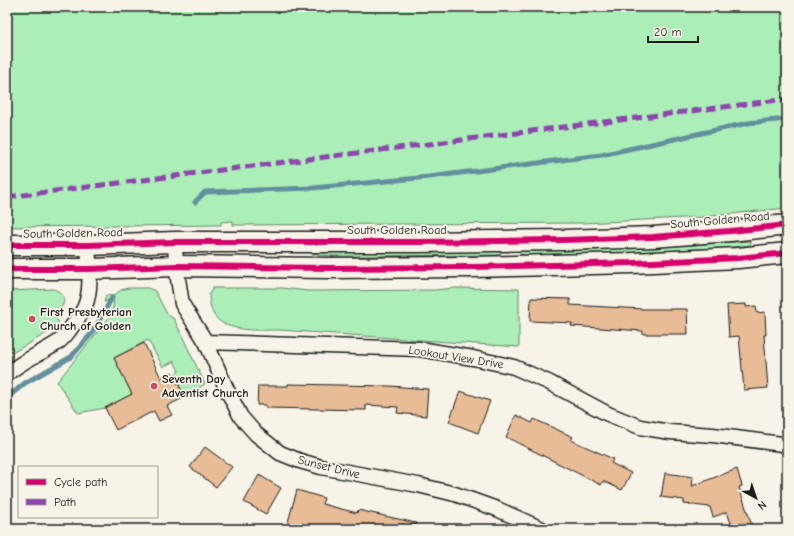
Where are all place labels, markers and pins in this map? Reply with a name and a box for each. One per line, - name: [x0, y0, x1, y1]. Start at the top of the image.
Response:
- place label: First Presbyterian Church of Golden: [40, 305, 132, 333]
- marker: First Presbyterian Church of Golden: [27, 314, 37, 324]
- place label: Seventh Day Adventist Church: [162, 372, 249, 400]
- marker: Seventh Day Adventist Church: [149, 381, 159, 391]

